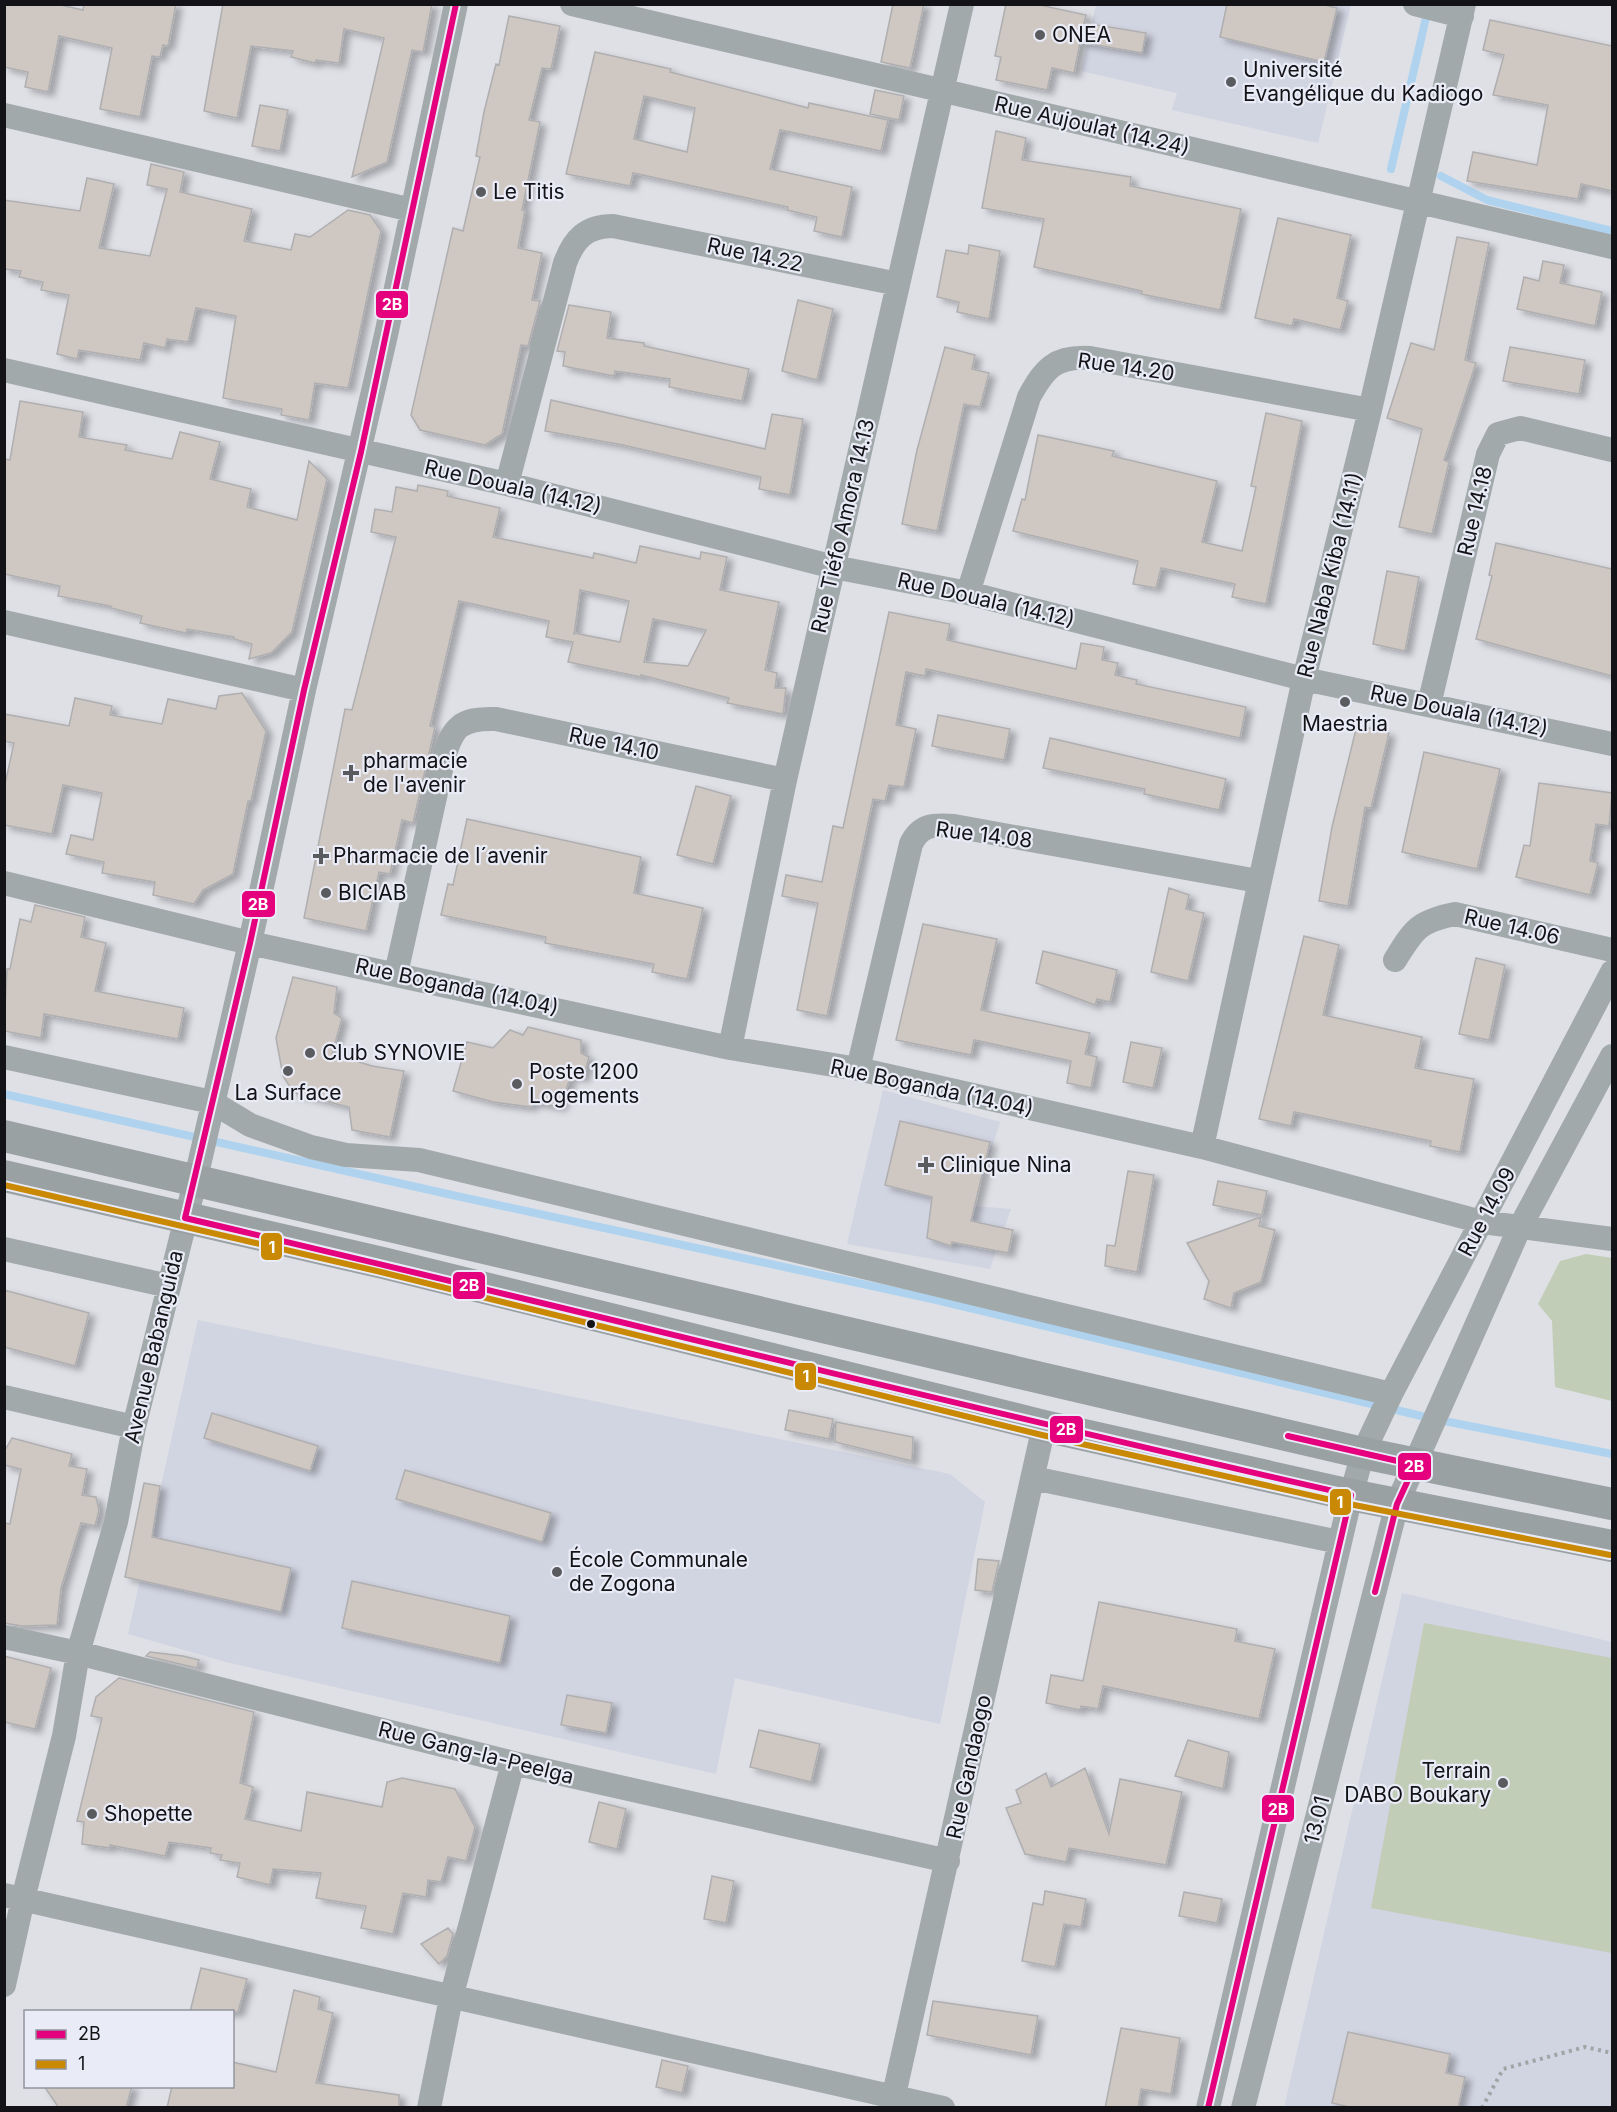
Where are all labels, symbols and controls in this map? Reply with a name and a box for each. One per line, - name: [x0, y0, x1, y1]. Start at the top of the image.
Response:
- place label: ONEA: [1052, 22, 1111, 47]
- marker: ONEA: [1033, 28, 1047, 42]
- place label: Université Evangélique du Kadiogo: [1243, 57, 1483, 106]
- marker: Université Evangélique du Kadiogo: [1224, 75, 1238, 89]
- street label: Rue Aujoulat (14.24): [992, 91, 1192, 160]
- place label: Le Titis: [493, 179, 565, 204]
- marker: Le Titis: [474, 185, 488, 199]
- street label: Rue 14.22: [705, 232, 805, 277]
- line badge: 2B: [375, 290, 409, 319]
- text: 2B: [382, 294, 402, 314]
- street label: Rue 14.20: [1076, 347, 1176, 386]
- street label: Rue Tiéfo Amora 14.13: [806, 416, 879, 635]
- street label: Rue Douala (14.12): [422, 454, 604, 519]
- street label: Rue 14.18: [1452, 464, 1497, 558]
- street label: Rue Naba Kiba (14.11): [1292, 470, 1367, 680]
- street label: Rue Douala (14.12): [895, 567, 1077, 632]
- street label: Rue Douala (14.12): [1368, 679, 1550, 742]
- marker: Maestria: [1338, 695, 1352, 709]
- place label: Maestria: [1302, 711, 1388, 736]
- street label: Rue 14.10: [567, 722, 661, 765]
- place label: pharmacie de l'avenir: [363, 748, 468, 797]
- marker: pharmacie de l'avenir: [344, 766, 358, 780]
- street label: Rue 14.08: [934, 816, 1034, 853]
- place label: Pharmacie de l´avenir: [333, 843, 548, 868]
- marker: Pharmacie de l´avenir: [314, 849, 328, 863]
- place label: BICIAB: [338, 880, 407, 905]
- marker: BICIAB: [319, 886, 333, 900]
- line badge: 2B: [241, 890, 276, 918]
- text: 2B: [248, 894, 268, 914]
- street label: Rue 14.06: [1462, 903, 1562, 950]
- street label: Rue Boganda (14.04): [353, 953, 561, 1020]
- place label: Club SYNOVIE: [322, 1040, 465, 1065]
- marker: Club SYNOVIE: [303, 1046, 317, 1060]
- street label: Rue Boganda (14.04): [828, 1054, 1036, 1121]
- place label: Poste 1200 Logements: [529, 1059, 639, 1108]
- marker: La Surface: [281, 1064, 295, 1078]
- marker: Poste 1200 Logements: [510, 1077, 524, 1091]
- place label: La Surface: [234, 1080, 342, 1105]
- place label: Clinique Nina: [940, 1152, 1072, 1177]
- marker: Clinique Nina: [917, 1156, 935, 1174]
- street label: Rue 14.09: [1453, 1163, 1520, 1261]
- line badge: 1: [260, 1232, 283, 1261]
- text: 1: [269, 1237, 275, 1257]
- street label: Avenue Babanguida: [119, 1248, 188, 1446]
- line badge: 2B: [452, 1271, 486, 1300]
- text: 2B: [459, 1275, 479, 1295]
- unlabelled marker: [585, 1318, 597, 1330]
- line badge: 1: [794, 1362, 817, 1391]
- text: 1: [803, 1366, 809, 1386]
- line badge: 2B: [1049, 1415, 1084, 1444]
- text: 2B: [1056, 1419, 1076, 1439]
- line badge: 2B: [1397, 1452, 1432, 1481]
- text: 2B: [1404, 1456, 1424, 1476]
- line badge: 1: [1329, 1488, 1352, 1516]
- text: 1: [1337, 1492, 1343, 1512]
- place label: École Communale de Zogona: [569, 1546, 748, 1596]
- marker: École Communale de Zogona: [550, 1565, 564, 1579]
- street label: Rue Gandaogo: [941, 1693, 996, 1841]
- street label: Rue Gang-la-Peelga: [376, 1716, 576, 1789]
- place label: Terrain DABO Boukary: [1344, 1758, 1491, 1807]
- marker: Terrain DABO Boukary: [1496, 1776, 1510, 1790]
- street label: 13.01: [1299, 1793, 1334, 1846]
- line badge: 2B: [1261, 1794, 1295, 1823]
- text: 2B: [1268, 1799, 1288, 1819]
- place label: Shopette: [104, 1801, 193, 1826]
- marker: Shopette: [85, 1807, 99, 1821]
- legend: [24, 2010, 234, 2088]
- text: 2B: [78, 2023, 101, 2044]
- text: 1: [78, 2053, 85, 2074]

